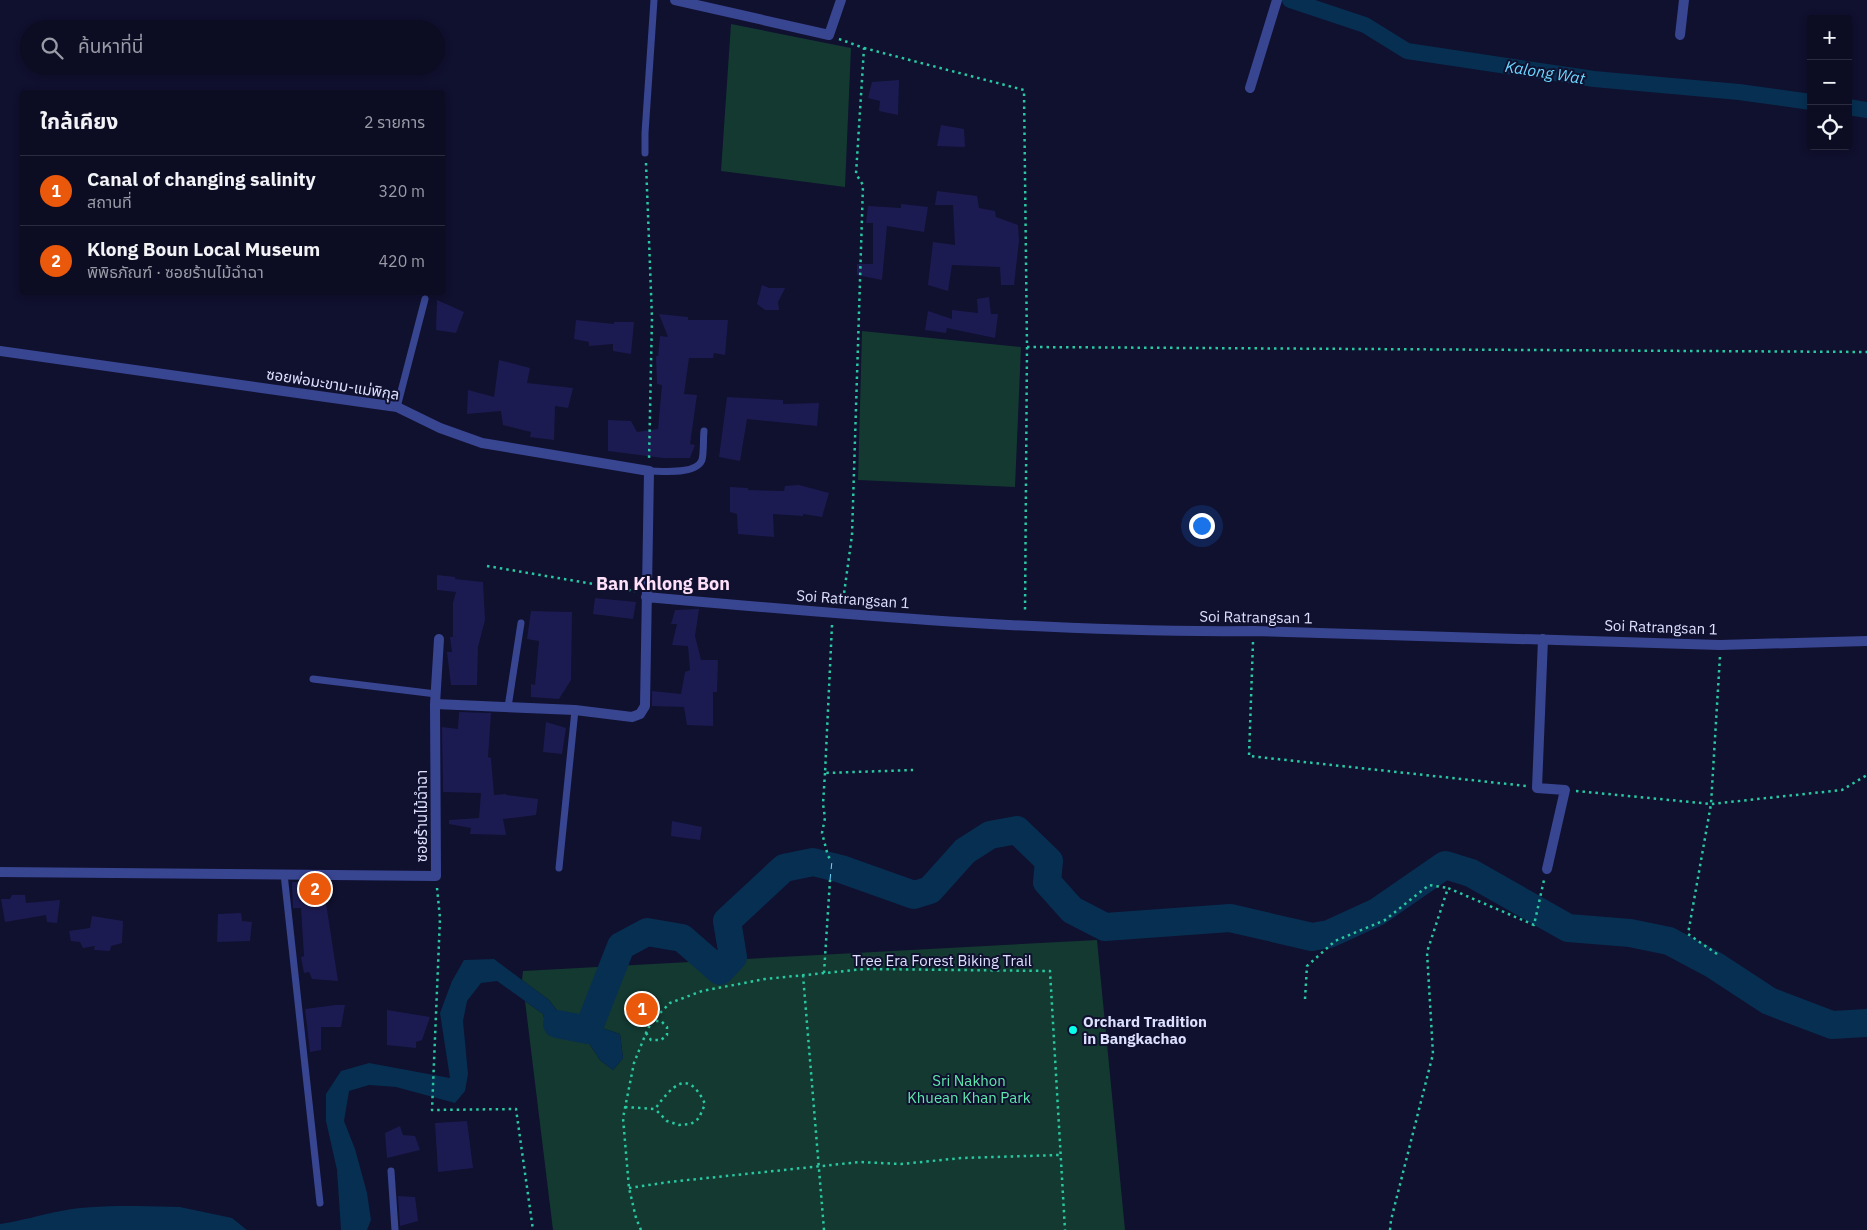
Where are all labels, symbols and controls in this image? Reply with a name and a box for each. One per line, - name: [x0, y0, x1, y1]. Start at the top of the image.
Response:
- map controls: [1807, 15, 1852, 150]
- button: +: [1807, 15, 1852, 60]
- search box: [20, 20, 445, 75]
- icon: search: [38, 34, 66, 62]
- text: ค้นหาที่นี่: [78, 34, 143, 58]
- water label: Kalong Wat: [1504, 56, 1587, 88]
- button: −: [1807, 60, 1852, 105]
- button: locate: [1807, 105, 1852, 150]
- text: ใกล้เคียง: [40, 107, 118, 135]
- text: 2 รายการ: [364, 112, 425, 132]
- text: Canal of changing salinity: [87, 167, 316, 191]
- text: 1: [51, 181, 61, 201]
- text: 320 m: [378, 181, 425, 201]
- text: สถานที่: [87, 192, 132, 212]
- text: Klong Boun Local Museum: [87, 237, 320, 261]
- text: 2: [51, 251, 61, 271]
- text: 420 m: [378, 251, 425, 271]
- text: พิพิธภัณฑ์ · ซอยร้านไม้ฉำฉา: [87, 262, 264, 282]
- street label: ซอยพ่อมะขาม-แม่พิกุล: [265, 364, 401, 404]
- your location: [1189, 513, 1215, 539]
- district label: Ban Khlong Bon: [596, 572, 730, 595]
- street label: Soi Ratrangsan 1: [796, 586, 910, 612]
- street label: Soi Ratrangsan 1: [1199, 607, 1313, 627]
- street label: Soi Ratrangsan 1: [1604, 616, 1718, 638]
- street label: ซอยร้านไม้ฉำฉา: [412, 770, 431, 862]
- pin: 2: [299, 870, 331, 908]
- street label: Tree Era Forest Biking Trail: [852, 951, 1032, 970]
- pin: 1: [626, 990, 658, 1028]
- place label: Orchard Tradition in Bangkachao: [1083, 1012, 1207, 1048]
- marker: Orchard Tradition in Bangkachao: [1067, 1024, 1079, 1036]
- park label: Sri Nakhon Khuean Khan Park: [907, 1071, 1031, 1107]

